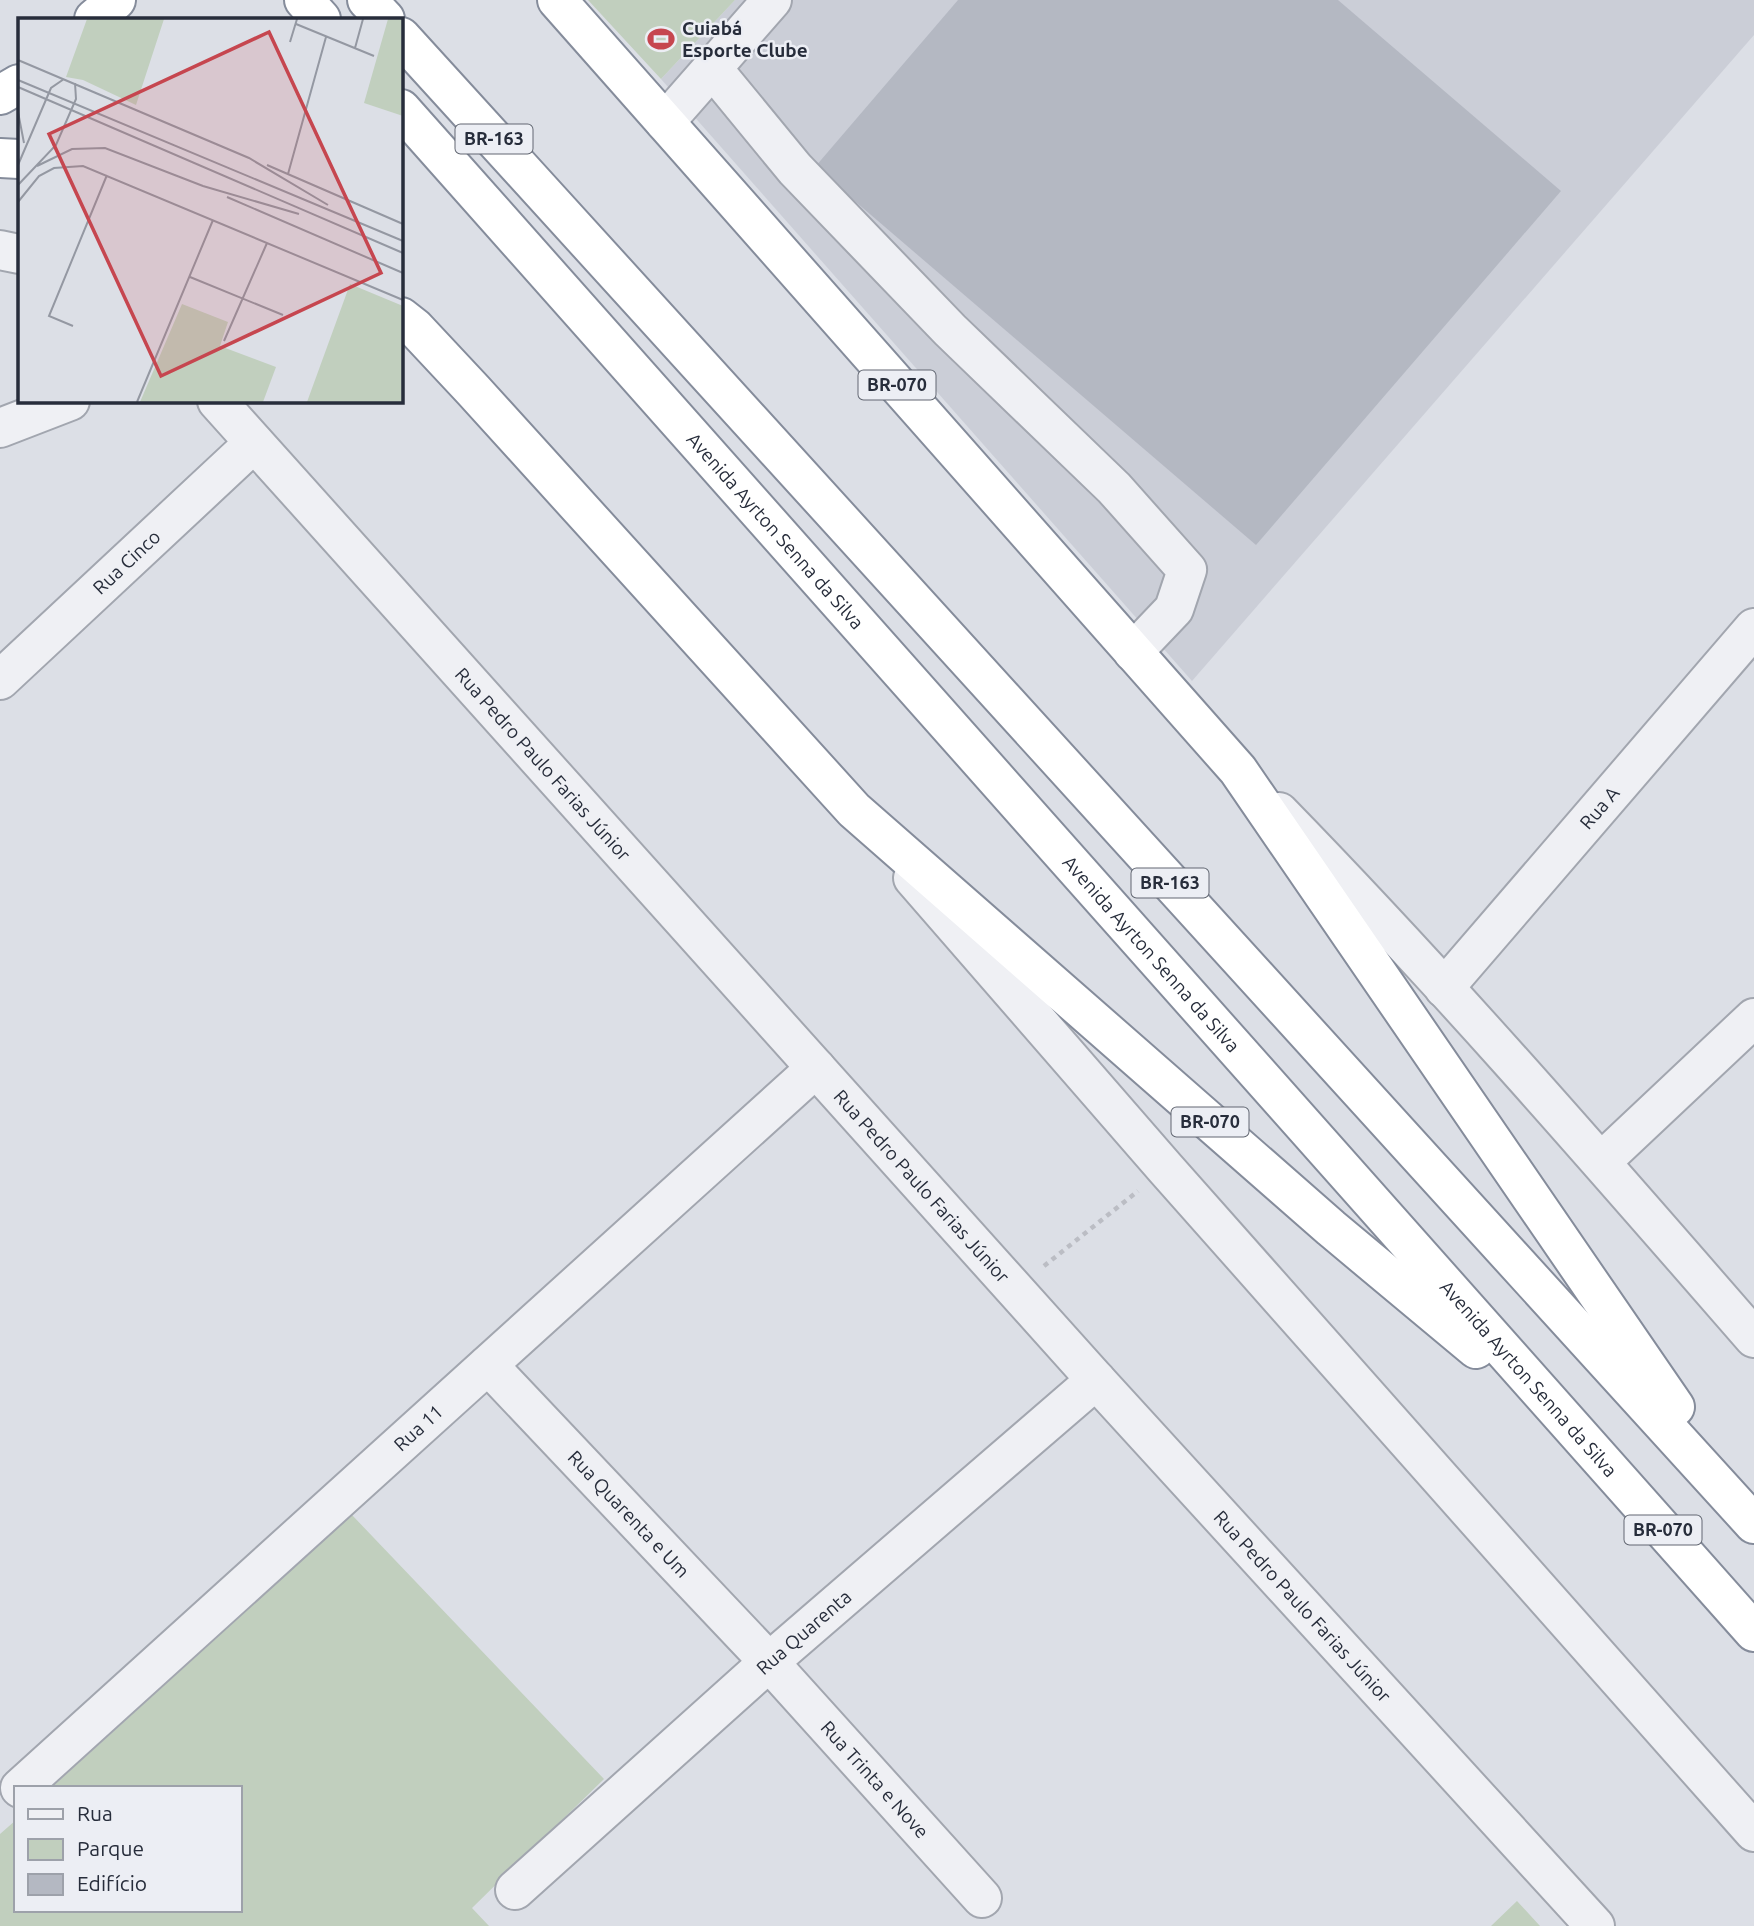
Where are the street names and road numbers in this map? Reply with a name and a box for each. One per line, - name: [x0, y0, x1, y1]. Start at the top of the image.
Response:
- road number: BR-163: [456, 124, 532, 154]
- road number: BR-070: [858, 370, 936, 400]
- street label: Avenida Ayrton Senna da Silva: [683, 428, 869, 633]
- street label: Rua Cinco: [88, 525, 165, 599]
- street label: Rua Pedro Paulo Farias Júnior: [451, 663, 635, 865]
- street label: Rua A: [1575, 781, 1624, 833]
- street label: Avenida Ayrton Senna da Silva: [1059, 851, 1244, 1056]
- road number: BR-163: [1132, 868, 1208, 898]
- street label: Rua Pedro Paulo Farias Júnior: [830, 1085, 1014, 1287]
- road number: BR-070: [1172, 1107, 1248, 1136]
- street label: Avenida Ayrton Senna da Silva: [1436, 1276, 1622, 1481]
- street label: Rua 11: [389, 1400, 447, 1455]
- street label: Rua Quarenta e Um: [564, 1446, 694, 1582]
- street label: Rua Pedro Paulo Farias Júnior: [1210, 1506, 1396, 1706]
- road number: BR-070: [1624, 1516, 1702, 1545]
- street label: Rua Quarenta: [752, 1585, 855, 1679]
- street label: Rua Trinta e Nove: [816, 1716, 933, 1843]

